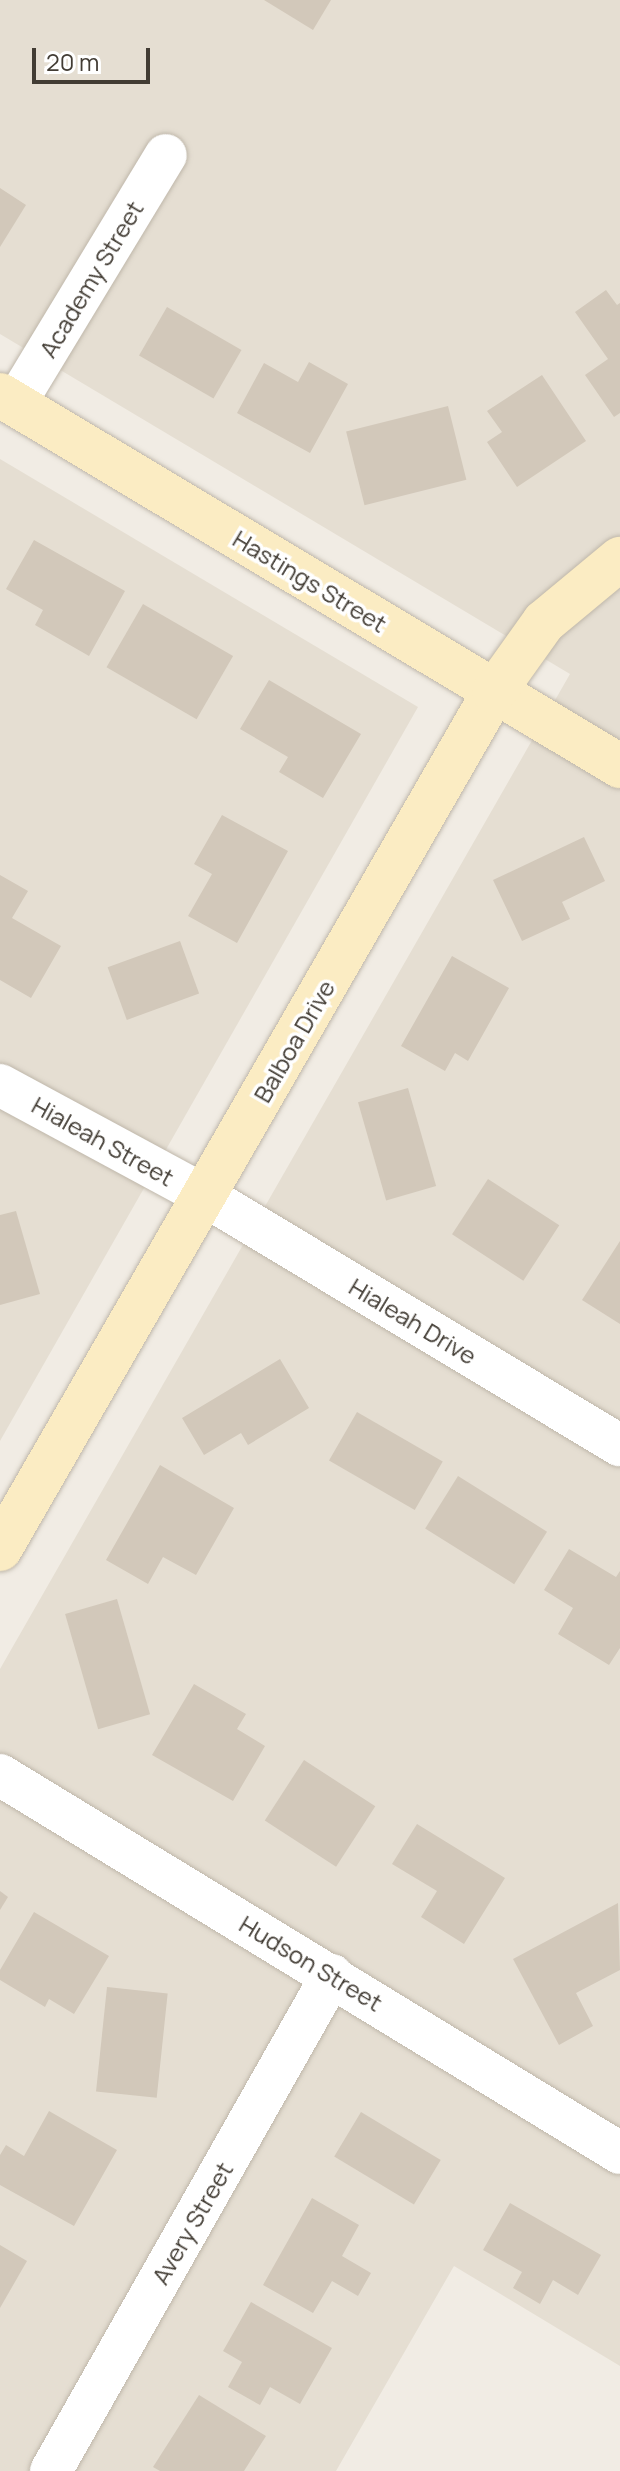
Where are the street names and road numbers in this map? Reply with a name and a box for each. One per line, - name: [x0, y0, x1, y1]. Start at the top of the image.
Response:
- street label: Academy Street: [33, 196, 149, 362]
- street label: Hastings Street: [228, 524, 392, 638]
- street label: Balboa Drive: [247, 975, 341, 1107]
- street label: Hialeah Street: [27, 1090, 179, 1192]
- street label: Hialeah Drive: [344, 1272, 482, 1370]
- street label: Hudson Street: [234, 1909, 388, 2017]
- street label: Avery Street: [145, 2157, 239, 2289]

